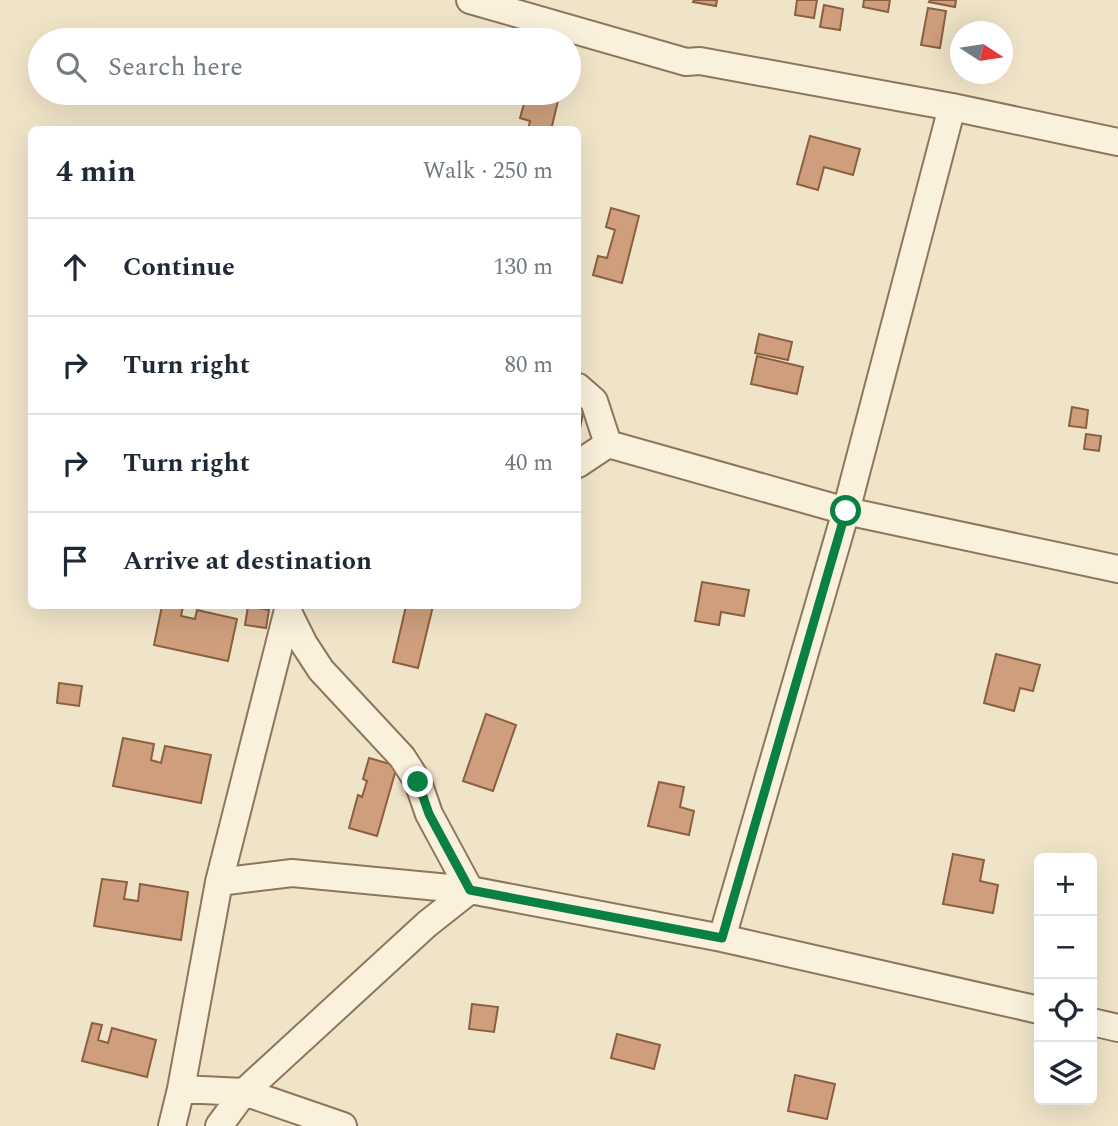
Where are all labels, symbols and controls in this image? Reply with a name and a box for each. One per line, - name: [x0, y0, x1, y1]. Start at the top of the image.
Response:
- north arrow: [950, 21, 1013, 84]
- search box: [28, 28, 581, 105]
- text: Search here: [108, 47, 243, 87]
- icon: search: [52, 48, 90, 86]
- text: 4 min: [56, 149, 136, 195]
- text: Walk · 250 m: [423, 154, 553, 189]
- text: Continue: [123, 247, 235, 287]
- icon: ahead: [56, 248, 94, 286]
- text: 130 m: [493, 250, 553, 285]
- text: Turn right: [123, 345, 250, 385]
- icon: right: [56, 346, 94, 384]
- text: 80 m: [504, 348, 553, 383]
- text: Turn right: [123, 443, 250, 483]
- icon: right: [56, 444, 94, 482]
- text: 40 m: [504, 446, 553, 481]
- route start: [830, 495, 861, 526]
- text: Arrive at destination: [123, 541, 372, 581]
- icon: arrive: [56, 542, 94, 580]
- route end: [402, 766, 433, 797]
- map controls: [1034, 853, 1097, 1105]
- button: +: [1034, 853, 1097, 916]
- button: −: [1034, 916, 1097, 979]
- button: locate: [1034, 979, 1097, 1042]
- button: layers: [1034, 1042, 1097, 1105]

